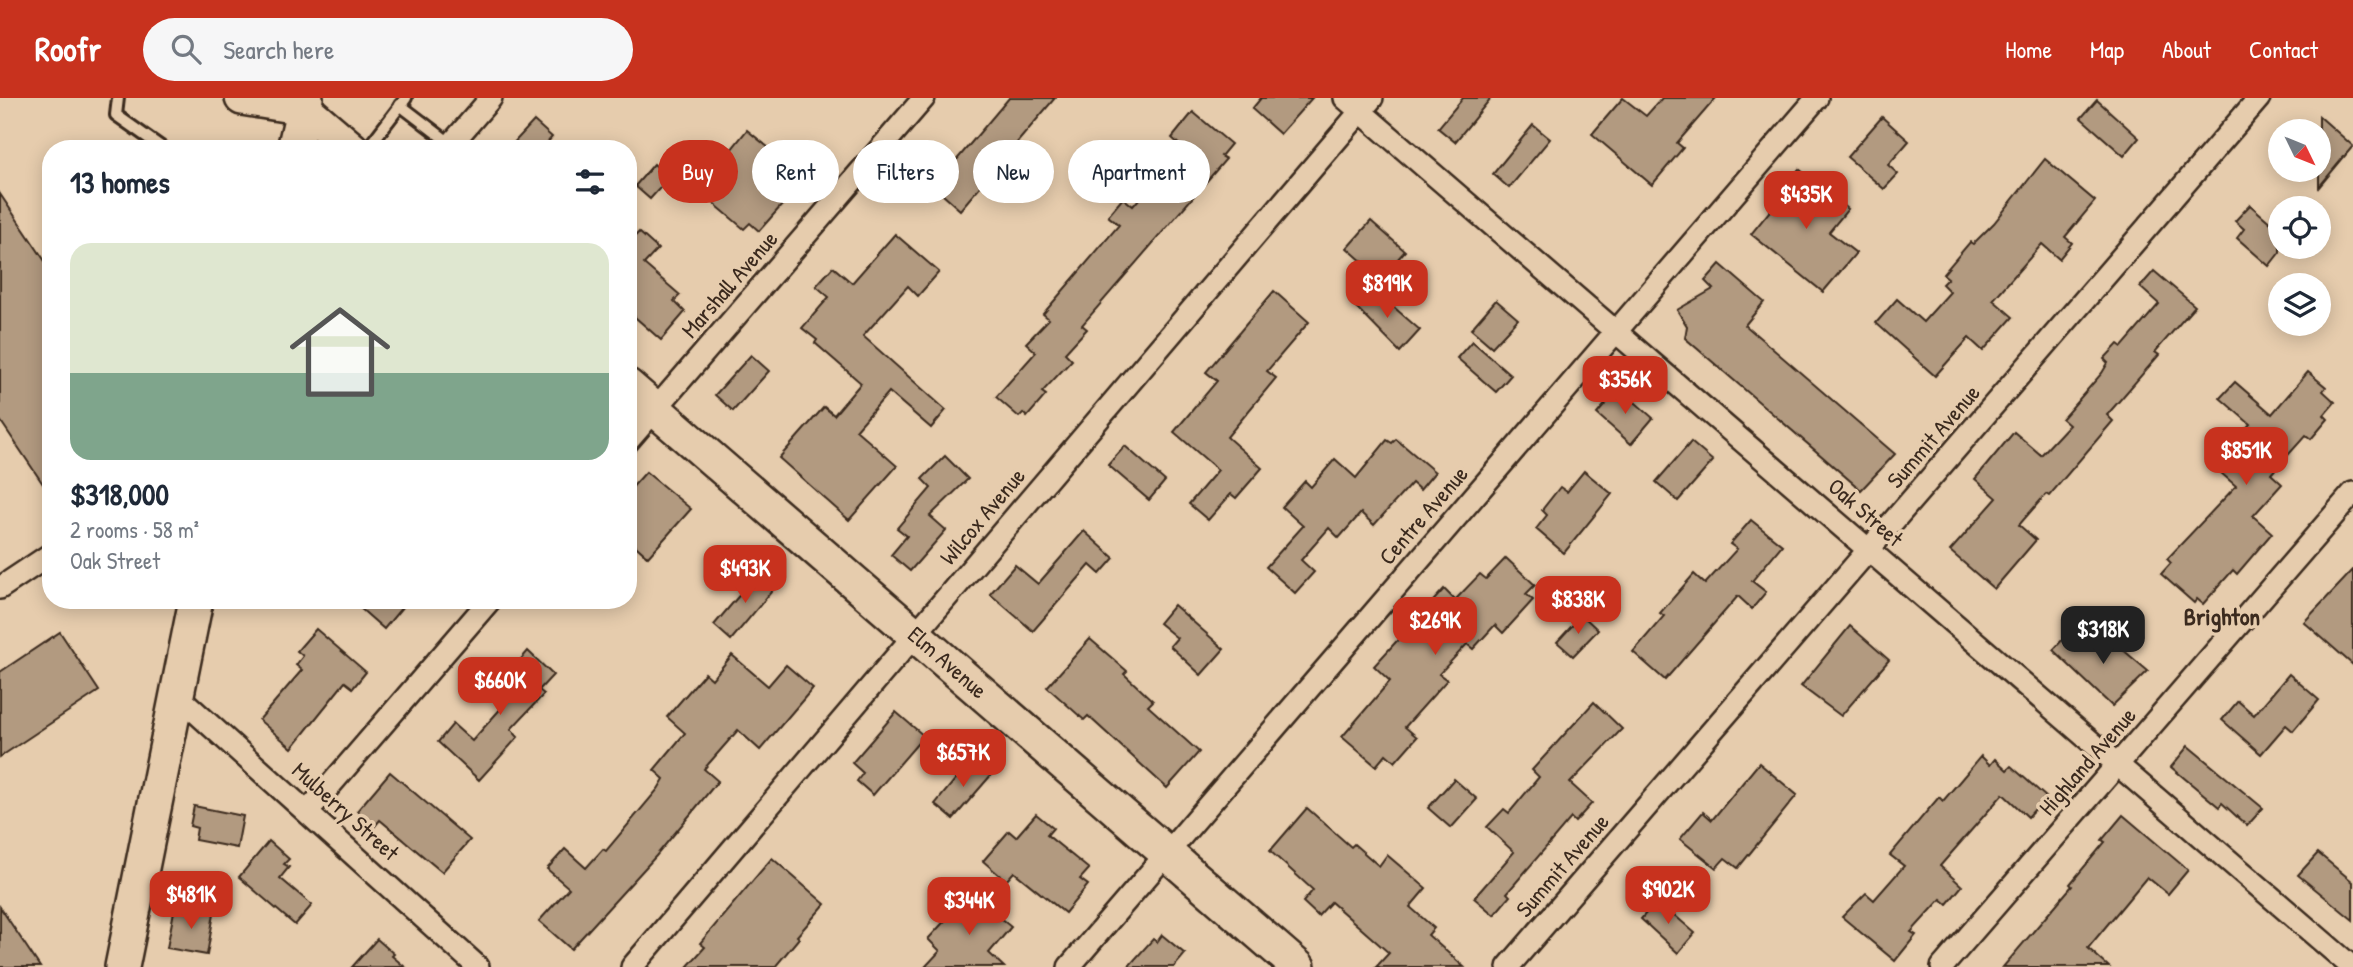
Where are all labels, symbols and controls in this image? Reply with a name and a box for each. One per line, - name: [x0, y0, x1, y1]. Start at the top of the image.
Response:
- search box: [143, 18, 633, 81]
- text: Roofr: [35, 27, 101, 71]
- icon: search: [167, 30, 205, 68]
- text: Search here: [223, 32, 334, 67]
- text: Home: [2005, 33, 2052, 65]
- text: Map: [2090, 33, 2124, 65]
- text: About: [2162, 33, 2211, 65]
- text: Contact: [2249, 33, 2318, 65]
- north arrow: [2268, 119, 2331, 182]
- map controls: [2268, 119, 2331, 336]
- chip: Buy: [658, 140, 738, 203]
- chip: Rent: [752, 140, 839, 203]
- chip: Filters: [853, 140, 959, 203]
- chip: New: [973, 140, 1054, 203]
- chip: Apartment: [1068, 140, 1210, 203]
- text: 13 homes: [70, 162, 170, 202]
- icon: filters: [571, 163, 609, 201]
- pin: $435K: [1757, 172, 1855, 231]
- text: $435K: [1780, 178, 1832, 209]
- button: locate: [2268, 196, 2331, 259]
- street label: Marshall Avenue: [674, 224, 784, 344]
- pin: $819K: [1338, 260, 1436, 320]
- text: $819K: [1362, 267, 1412, 298]
- button: layers: [2268, 273, 2331, 336]
- icon: home: [277, 289, 403, 415]
- pin: $356K: [1576, 356, 1674, 416]
- text: $356K: [1599, 363, 1651, 394]
- street label: Summit Avenue: [1879, 378, 1987, 494]
- pin: $851K: [2197, 428, 2295, 487]
- text: $851K: [2220, 434, 2272, 465]
- street label: Centre Avenue: [1371, 459, 1475, 571]
- street label: Wilcox Avenue: [932, 461, 1032, 571]
- street label: Oak Street: [1822, 471, 1911, 554]
- text: $318,000: [70, 474, 169, 514]
- text: 2 rooms · 58 m²: [70, 514, 199, 545]
- text: Oak Street: [70, 545, 160, 576]
- pin: $493K: [696, 546, 794, 605]
- text: $493K: [719, 552, 771, 583]
- pin: $838K: [1529, 576, 1627, 636]
- text: $838K: [1551, 583, 1605, 614]
- pin: $269K: [1386, 598, 1484, 657]
- district label: Brighton: [2184, 600, 2260, 633]
- text: $269K: [1409, 604, 1461, 635]
- pin: $318K: [2054, 606, 2152, 666]
- text: $318K: [2077, 613, 2129, 644]
- street label: Elm Avenue: [902, 619, 994, 705]
- pin: $660K: [451, 658, 549, 717]
- text: $660K: [474, 664, 526, 695]
- street label: Highland Avenue: [2031, 700, 2143, 822]
- pin: $657K: [914, 730, 1012, 789]
- text: $657K: [936, 736, 990, 767]
- street label: Mulberry Street: [286, 755, 407, 868]
- street label: Summit Avenue: [1508, 807, 1616, 923]
- pin: $902K: [1619, 866, 1717, 926]
- pin: $481K: [142, 872, 240, 931]
- text: $902K: [1641, 873, 1695, 904]
- text: $481K: [166, 878, 216, 909]
- pin: $344K: [920, 878, 1018, 937]
- text: $344K: [943, 884, 995, 915]

